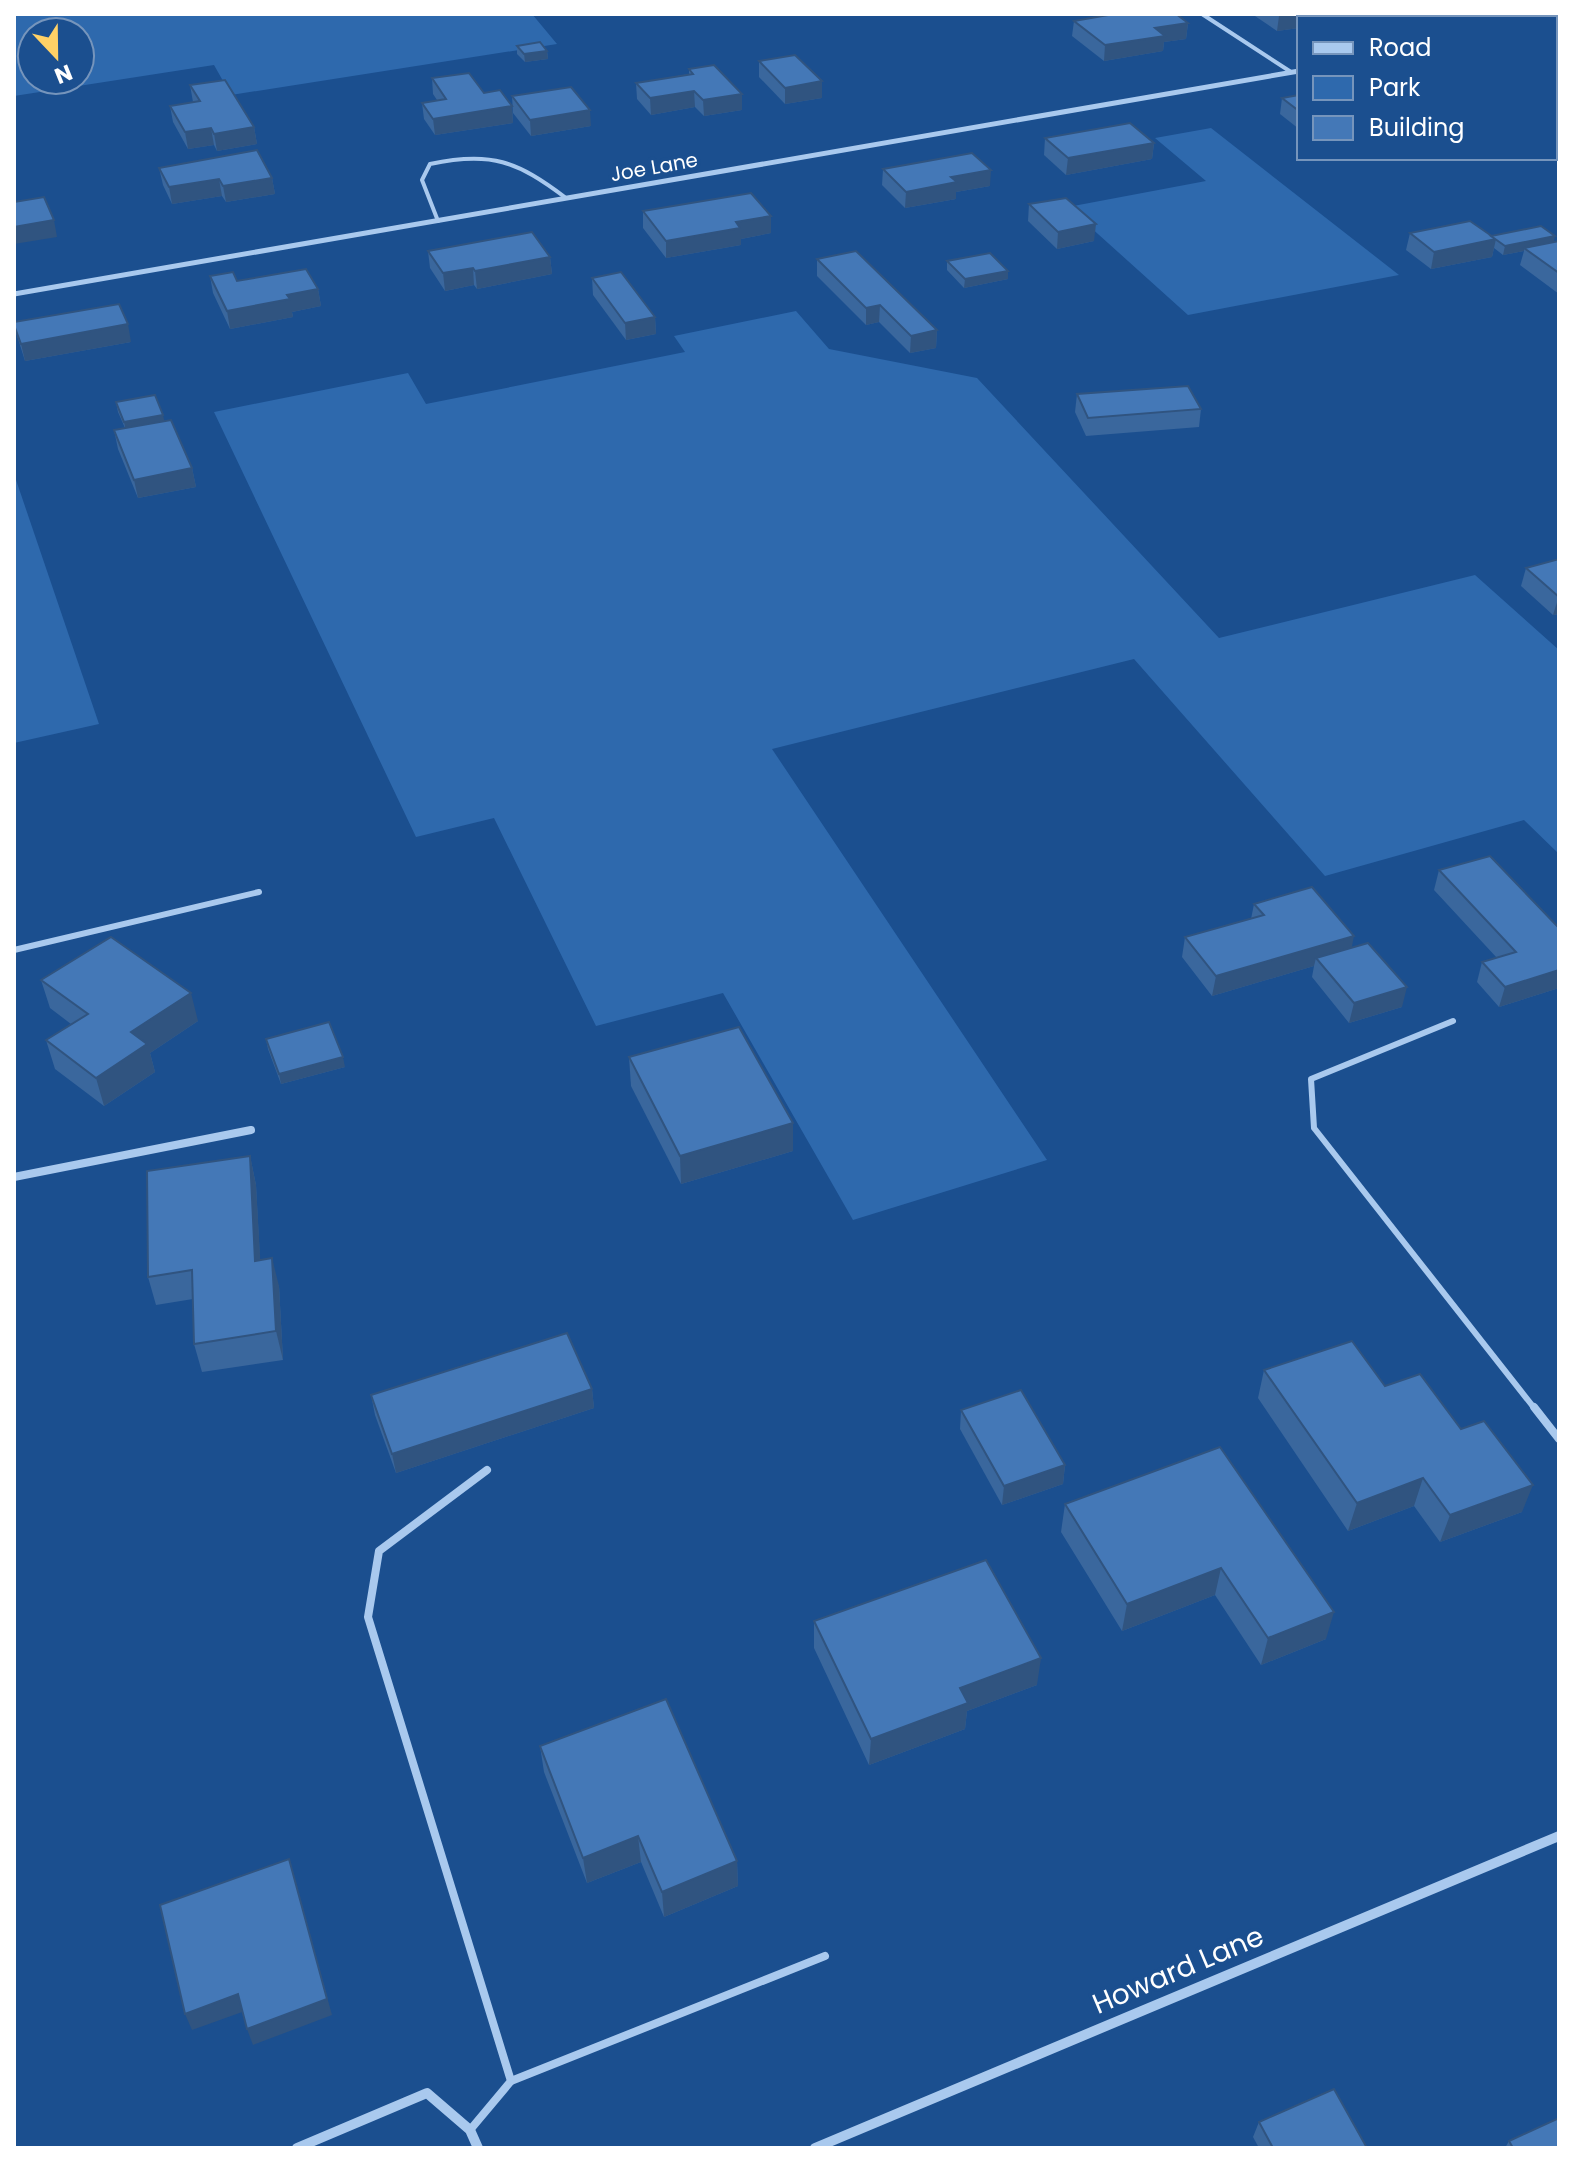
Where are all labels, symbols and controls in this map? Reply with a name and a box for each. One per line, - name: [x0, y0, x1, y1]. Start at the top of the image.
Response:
- north arrow: [16, 16, 96, 96]
- legend: [1297, 16, 1557, 160]
- text: Road: [1369, 31, 1431, 64]
- text: N: [50, 57, 77, 92]
- text: Park: [1369, 71, 1421, 104]
- text: Building: [1369, 111, 1465, 144]
- street label: Joe Lane: [608, 146, 700, 188]
- street label: Howard Lane: [1086, 1916, 1270, 2024]

